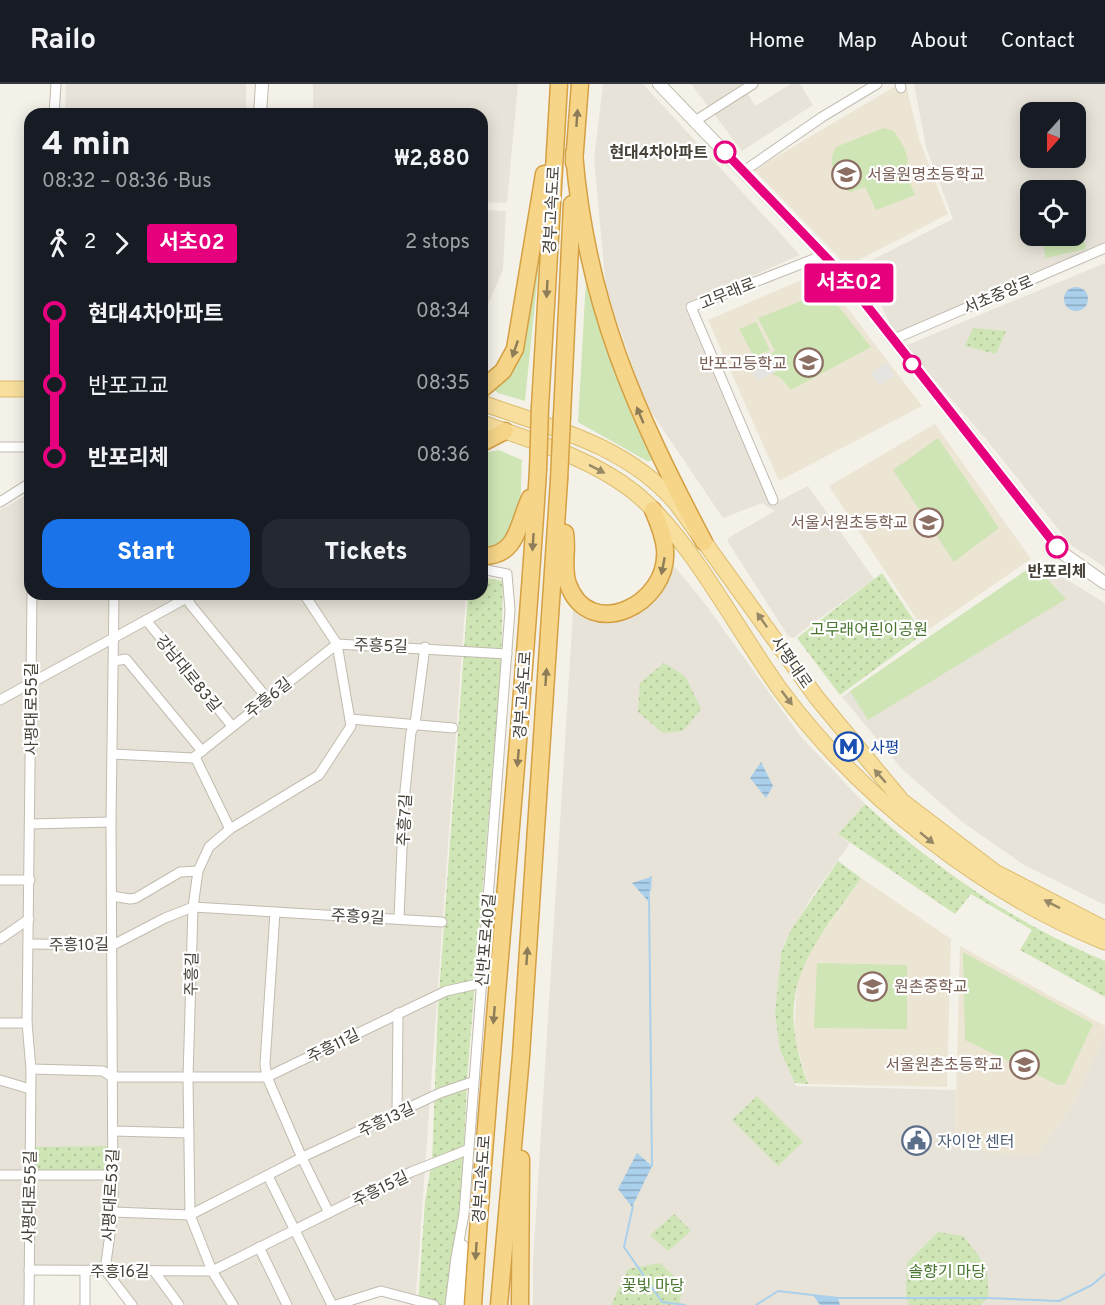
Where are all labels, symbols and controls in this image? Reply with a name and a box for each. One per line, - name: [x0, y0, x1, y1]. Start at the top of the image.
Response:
- text: Railo: [30, 23, 96, 59]
- text: Home: [749, 28, 805, 55]
- text: Map: [838, 28, 877, 55]
- text: About: [910, 28, 968, 55]
- text: Contact: [1001, 28, 1075, 55]
- north arrow: [1020, 102, 1086, 168]
- map controls: [1020, 102, 1086, 246]
- one-way arrow: [572, 109, 582, 128]
- text: 4 min: [42, 125, 131, 167]
- marker: 현대4차아파트: [714, 141, 736, 163]
- place label: 현대4차아파트: [609, 143, 708, 164]
- text: ₩2,880: [395, 146, 470, 173]
- school or university icon: 서울원명초등학교: [830, 158, 862, 190]
- street label: 경부고속도로: [541, 165, 565, 255]
- place label: 서울원명초등학교: [867, 166, 985, 186]
- text: 08:32 – 08:36 · Bus: [42, 169, 212, 195]
- button: locate: [1020, 180, 1086, 246]
- icon: walk: [42, 227, 75, 260]
- icon: forward: [105, 227, 138, 260]
- text: 2: [84, 230, 96, 256]
- text: 서초02: [159, 230, 225, 257]
- text: 2 stops: [405, 230, 470, 256]
- line badge: 서초02: [807, 264, 891, 302]
- text: 서초02: [816, 270, 882, 297]
- street label: 서초중앙로: [961, 272, 1037, 319]
- street label: 고무래로: [697, 274, 759, 315]
- one-way arrow: [542, 280, 552, 299]
- text: 08:34: [416, 299, 470, 325]
- text: 현대4차아파트: [88, 302, 224, 329]
- one-way arrow: [509, 340, 519, 358]
- school or university icon: 반포고등학교: [792, 347, 824, 379]
- place label: 반포고등학교: [699, 355, 787, 375]
- unlabelled marker: [903, 355, 921, 373]
- text: 08:35: [416, 371, 470, 397]
- text: 반포고교: [88, 374, 169, 401]
- one-way arrow: [635, 405, 645, 423]
- text: 08:36: [416, 443, 470, 469]
- text: 반포리체: [88, 446, 169, 473]
- one-way arrow: [589, 465, 606, 474]
- school or university icon: 서울서원초등학교: [913, 506, 945, 538]
- place label: 서울서원초등학교: [790, 514, 908, 534]
- button: Start: [42, 519, 250, 588]
- button: Tickets: [262, 519, 470, 588]
- one-way arrow: [528, 533, 538, 552]
- marker: 반포리체: [1046, 536, 1068, 558]
- one-way arrow: [658, 556, 667, 575]
- place label: 반포리체: [1028, 563, 1086, 583]
- one-way arrow: [756, 613, 768, 629]
- park label: 고무래어린이공원: [810, 621, 928, 641]
- street label: 강남대로83길: [150, 632, 224, 717]
- street label: 사평대로: [765, 633, 816, 693]
- street label: 주흥5길: [354, 636, 408, 658]
- street label: 경부고속도로: [511, 650, 537, 740]
- street label: 사평대로55길: [23, 662, 43, 756]
- one-way arrow: [541, 668, 550, 687]
- street label: 주흥6길: [242, 674, 297, 723]
- one-way arrow: [780, 690, 792, 705]
- metro station icon: 사평: [833, 731, 865, 763]
- place label: 사평: [870, 739, 899, 759]
- one-way arrow: [513, 748, 523, 767]
- one-way arrow: [874, 769, 887, 784]
- street label: 주흥7길: [395, 793, 417, 847]
- one-way arrow: [919, 831, 934, 844]
- street label: 신반포로40길: [473, 893, 501, 988]
- one-way arrow: [1044, 899, 1061, 908]
- street label: 주흥9길: [331, 907, 385, 929]
- street label: 주흥10길: [49, 935, 109, 957]
- one-way arrow: [523, 946, 532, 965]
- street label: 주흥길: [183, 952, 203, 996]
- school or university icon: 원촌중학교: [857, 970, 889, 1002]
- place label: 원촌중학교: [894, 978, 968, 998]
- one-way arrow: [490, 1005, 499, 1024]
- street label: 주흥11길: [304, 1026, 363, 1068]
- school or university icon: 서울원촌초등학교: [1008, 1048, 1040, 1080]
- place label: 서울원촌초등학교: [885, 1056, 1003, 1076]
- street label: 주흥13길: [356, 1099, 418, 1143]
- public building icon: 자이안 센터: [900, 1125, 932, 1157]
- place label: 자이안 센터: [937, 1133, 1014, 1153]
- street label: 경부고속도로: [470, 1134, 496, 1224]
- street label: 사평대로53길: [100, 1148, 124, 1242]
- street label: 사평대로55길: [20, 1150, 42, 1244]
- street label: 주흥15길: [349, 1168, 412, 1212]
- one-way arrow: [471, 1242, 481, 1261]
- street label: 주흥16길: [90, 1263, 150, 1283]
- park label: 솔향기 마당: [908, 1263, 986, 1283]
- park label: 꽃빛 마당: [622, 1277, 685, 1297]

